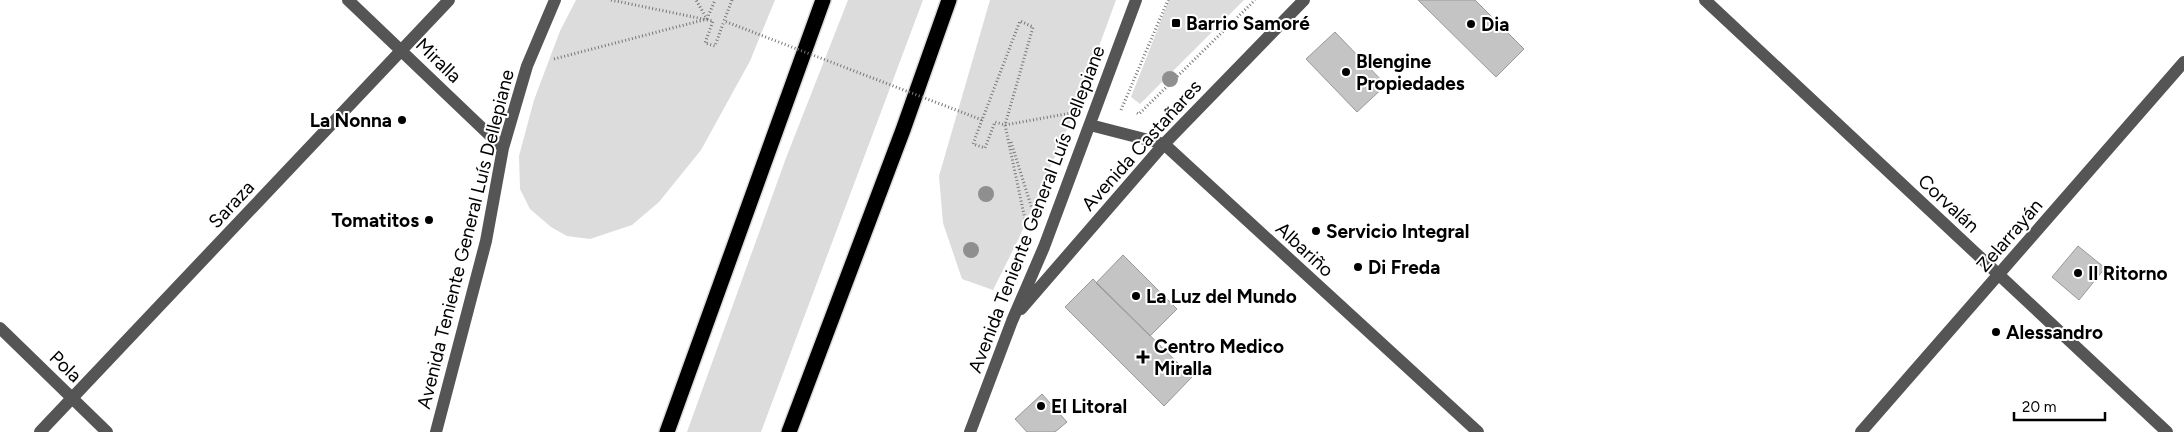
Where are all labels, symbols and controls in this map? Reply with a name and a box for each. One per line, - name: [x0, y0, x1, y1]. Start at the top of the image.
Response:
- place label: Barrio Samoré: [1186, 12, 1310, 35]
- place label: Dia: [1481, 13, 1509, 36]
- marker: Barrio Samoré: [1170, 17, 1182, 29]
- marker: Dia: [1465, 18, 1477, 30]
- street label: Miralla: [411, 33, 466, 88]
- street label: Avenida Teniente General Luís Dellepiane: [963, 42, 1110, 376]
- place label: Blengine Propiedades: [1356, 50, 1465, 95]
- marker: Blengine Propiedades: [1340, 66, 1352, 78]
- street label: Avenida Teniente General Luís Dellepiane: [412, 67, 519, 411]
- street label: Avenida Castañares: [1077, 75, 1206, 216]
- place label: La Nonna: [310, 109, 392, 132]
- marker: La Nonna: [396, 114, 408, 126]
- street label: Corvalán: [1913, 169, 1984, 237]
- street label: Saraza: [204, 176, 259, 233]
- street label: Zelarrayán: [1972, 194, 2047, 276]
- place label: Tomatitos: [331, 209, 419, 232]
- marker: Tomatitos: [423, 214, 435, 226]
- street label: Albariño: [1271, 217, 1338, 282]
- place label: Servicio Integral: [1326, 220, 1469, 243]
- marker: Servicio Integral: [1310, 225, 1322, 237]
- place label: Di Freda: [1368, 256, 1440, 279]
- marker: Di Freda: [1352, 261, 1364, 273]
- place label: Il Ritorno: [2088, 262, 2167, 285]
- marker: Il Ritorno: [2072, 267, 2084, 279]
- place label: La Luz del Mundo: [1146, 285, 1297, 308]
- marker: La Luz del Mundo: [1130, 290, 1142, 302]
- place label: Alessandro: [2006, 321, 2103, 344]
- marker: Alessandro: [1990, 326, 2002, 338]
- place label: Centro Medico Miralla: [1154, 335, 1284, 380]
- street label: Pola: [45, 346, 86, 387]
- marker: Centro Medico Miralla: [1136, 350, 1150, 364]
- scale bar: [2014, 390, 2105, 422]
- place label: El Litoral: [1051, 395, 1127, 418]
- text: 20 m: [2022, 398, 2056, 416]
- marker: El Litoral: [1035, 400, 1047, 412]

